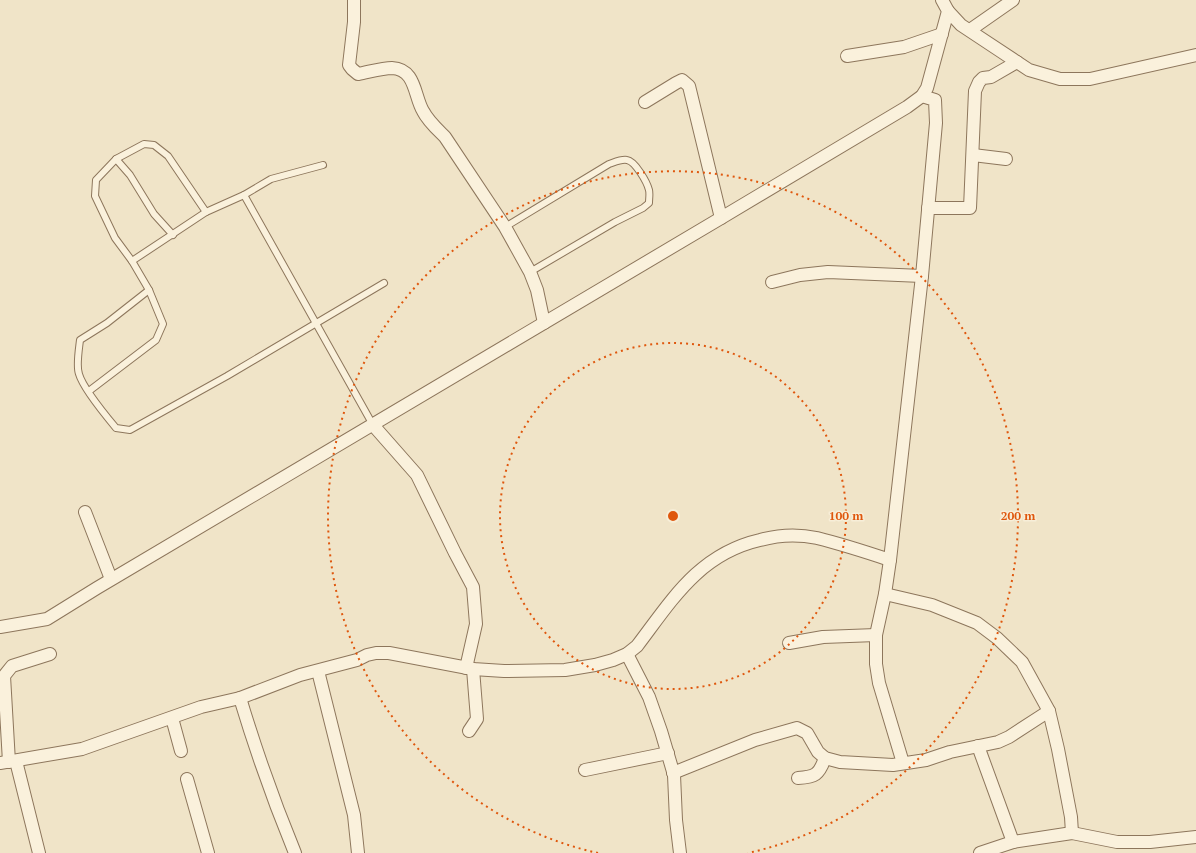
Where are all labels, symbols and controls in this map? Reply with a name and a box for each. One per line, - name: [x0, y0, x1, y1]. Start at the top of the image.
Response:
- text: 100 m: [829, 508, 863, 523]
- text: 200 m: [1001, 508, 1035, 523]
- centre of rings: [666, 509, 680, 523]

